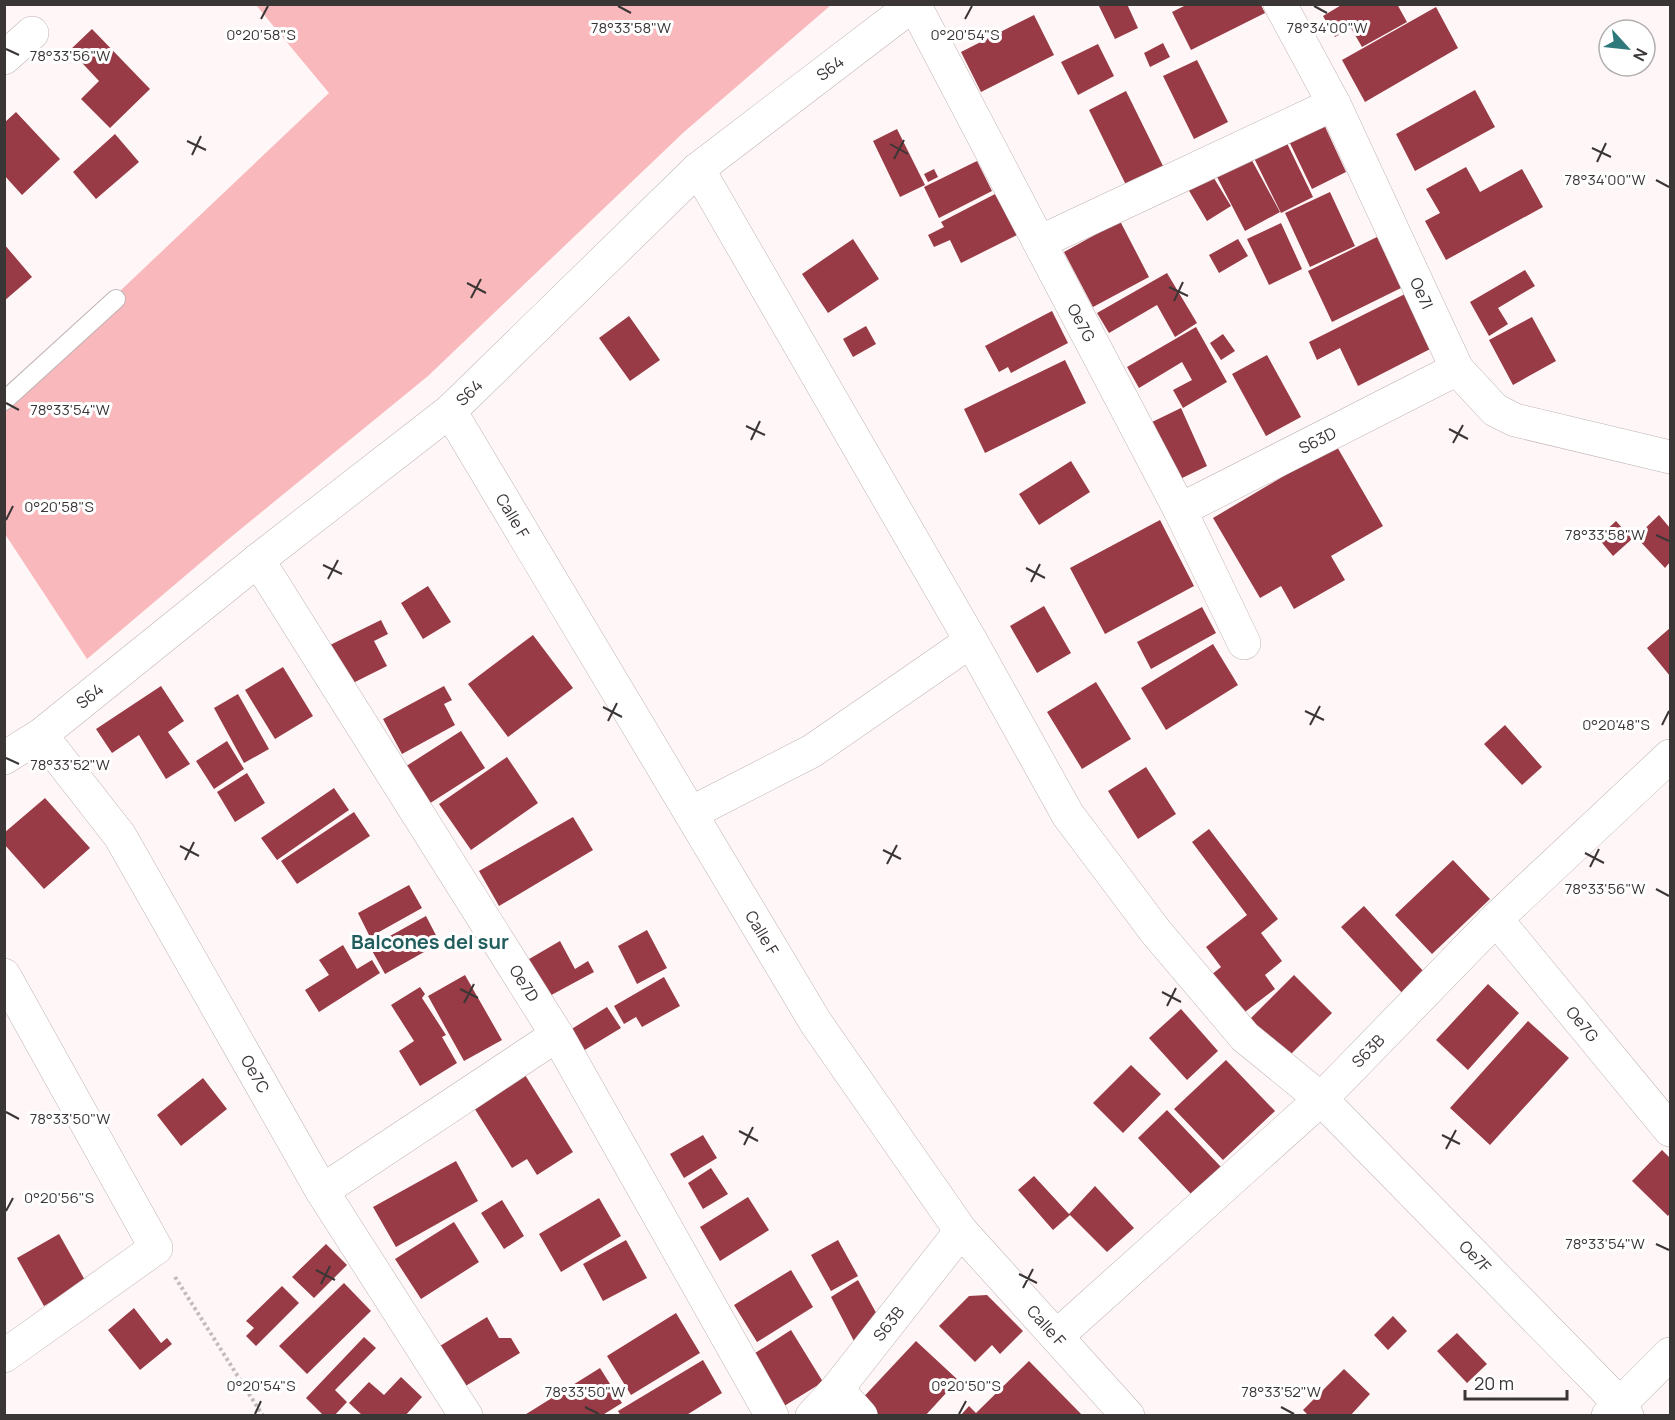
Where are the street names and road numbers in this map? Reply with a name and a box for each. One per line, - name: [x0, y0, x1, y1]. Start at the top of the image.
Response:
- street label: S64: [812, 51, 848, 86]
- street label: Oe7I: [1405, 274, 1439, 312]
- street label: Oe7G: [1062, 300, 1101, 346]
- street label: S64: [451, 374, 487, 410]
- street label: S63D: [1295, 421, 1340, 459]
- street label: Calle F: [491, 489, 534, 542]
- street label: S64: [71, 678, 108, 714]
- street label: Calle F: [740, 906, 784, 959]
- street label: Oe7D: [504, 960, 544, 1006]
- street label: Oe7G: [1561, 1001, 1604, 1046]
- street label: S63B: [1347, 1029, 1389, 1072]
- street label: Oe7C: [236, 1051, 275, 1097]
- street label: Oe7F: [1454, 1235, 1496, 1277]
- street label: Calle F: [1022, 1300, 1071, 1351]
- street label: S63B: [868, 1301, 909, 1345]

